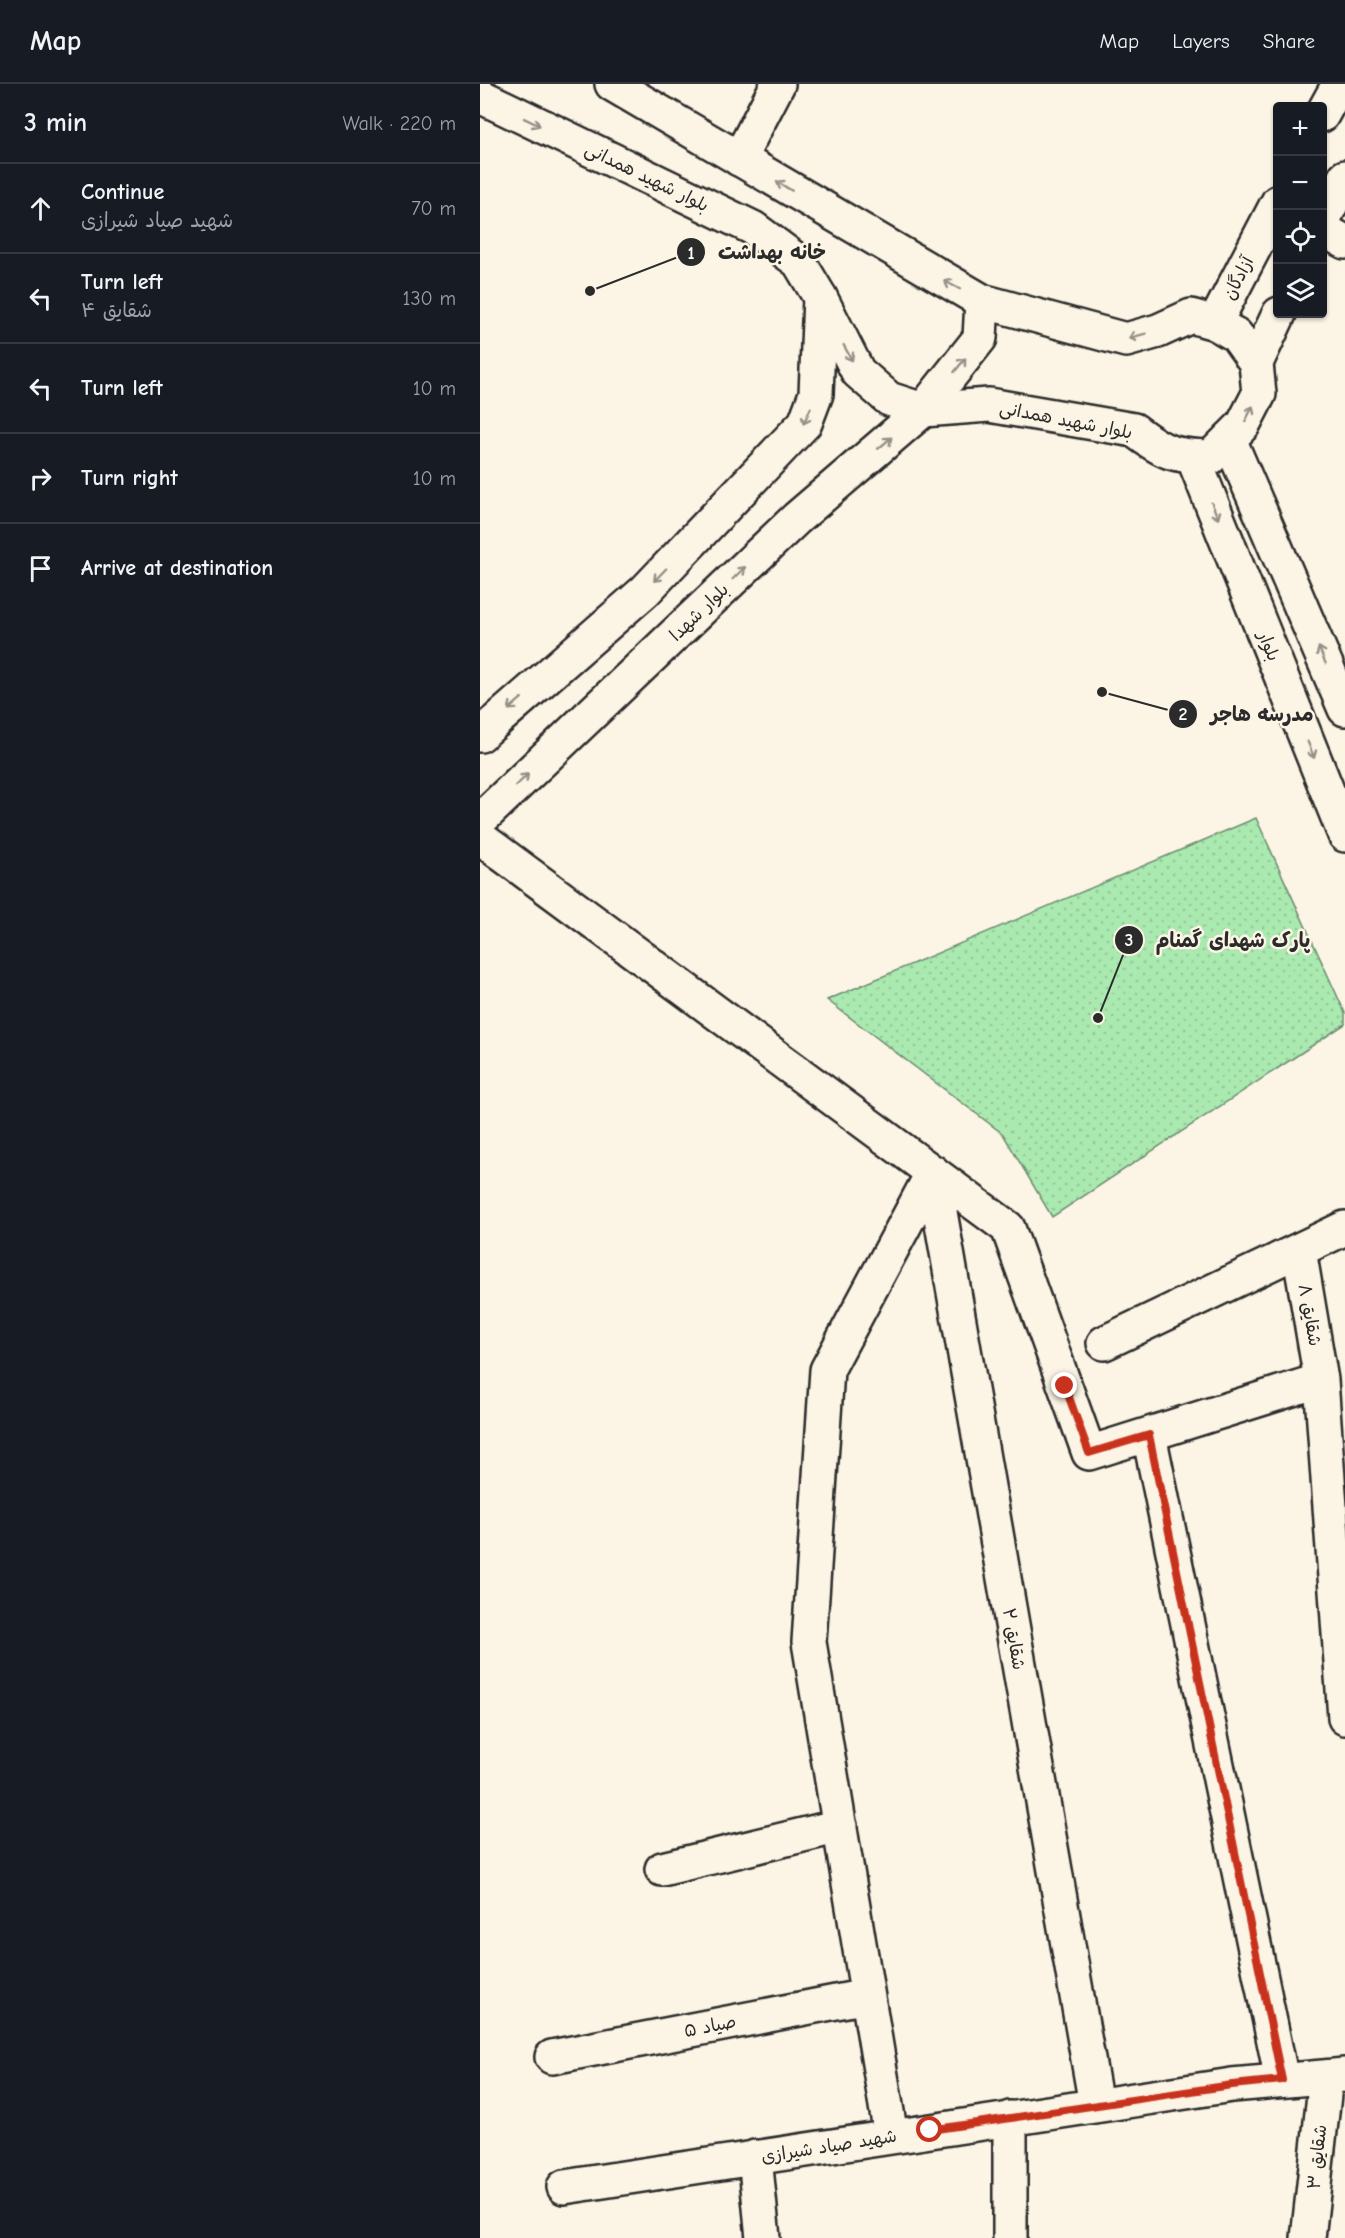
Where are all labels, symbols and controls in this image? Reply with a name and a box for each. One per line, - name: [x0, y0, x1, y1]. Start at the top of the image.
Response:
- text: Map: [30, 25, 81, 57]
- text: Map: [1100, 29, 1139, 53]
- text: Layers: [1172, 29, 1230, 53]
- text: Share: [1263, 29, 1315, 53]
- map controls: [1273, 102, 1327, 318]
- button: +: [1273, 102, 1327, 156]
- text: 3 min: [24, 108, 87, 138]
- text: Walk · 220 m: [342, 112, 456, 135]
- one-way arrow: [523, 117, 541, 129]
- street label: بلوار شهید همدانی: [582, 138, 712, 216]
- button: −: [1273, 156, 1327, 210]
- text: Continue: [81, 179, 164, 205]
- one-way arrow: [776, 180, 793, 192]
- icon: ahead: [24, 192, 57, 225]
- text: 70 m: [411, 197, 456, 220]
- text: شهید صیاد شیرازی: [81, 209, 233, 232]
- button: locate: [1273, 210, 1327, 264]
- callout: خانه بهداشت: [676, 233, 838, 271]
- text: خانه بهداشت: [718, 241, 826, 265]
- text: 1: [687, 243, 695, 264]
- street label: آزادگان: [1219, 252, 1259, 303]
- button: layers: [1273, 264, 1327, 318]
- text: Turn left: [81, 269, 163, 295]
- one-way arrow: [943, 279, 961, 290]
- icon: left: [24, 282, 57, 315]
- text: 130 m: [403, 287, 456, 310]
- text: شقایق ۴: [81, 299, 152, 322]
- one-way arrow: [1128, 331, 1147, 343]
- one-way arrow: [842, 344, 854, 361]
- one-way arrow: [953, 357, 966, 373]
- icon: left: [24, 372, 57, 405]
- text: Turn left: [81, 375, 163, 401]
- text: 10 m: [413, 377, 456, 400]
- street label: بلوار شهید همدانی: [998, 397, 1134, 444]
- one-way arrow: [1243, 405, 1255, 423]
- one-way arrow: [800, 407, 812, 425]
- one-way arrow: [877, 436, 892, 450]
- icon: right: [24, 462, 57, 495]
- text: Turn right: [81, 465, 178, 491]
- text: 10 m: [413, 467, 456, 490]
- one-way arrow: [1210, 501, 1221, 520]
- icon: arrive: [24, 552, 57, 585]
- text: Arrive at destination: [81, 555, 273, 581]
- one-way arrow: [732, 565, 747, 580]
- one-way arrow: [653, 567, 668, 582]
- street label: بلوار شهدا: [665, 579, 733, 646]
- street label: بلوار: [1252, 626, 1284, 664]
- one-way arrow: [1316, 647, 1327, 665]
- callout: مدرسه هاجر: [1168, 695, 1325, 733]
- one-way arrow: [507, 698, 523, 711]
- text: مدرسه هاجر: [1208, 703, 1314, 726]
- text: 2: [1179, 704, 1188, 725]
- one-way arrow: [1306, 741, 1317, 759]
- one-way arrow: [515, 772, 530, 787]
- callout: پارک شهدای گمنام: [1114, 921, 1322, 959]
- text: پارک شهدای گمنام: [1156, 928, 1310, 955]
- text: 3: [1125, 930, 1133, 951]
- street label: شقایق ۸: [1294, 1282, 1325, 1348]
- route end: [1051, 1372, 1077, 1398]
- street label: شقایق ۲: [998, 1606, 1029, 1672]
- street label: صیاد ۵: [682, 2011, 738, 2042]
- route start: [916, 2116, 942, 2142]
- street label: شقایق ۳: [1304, 2124, 1331, 2191]
- street label: شهید صیاد شیرازی: [760, 2125, 898, 2168]

